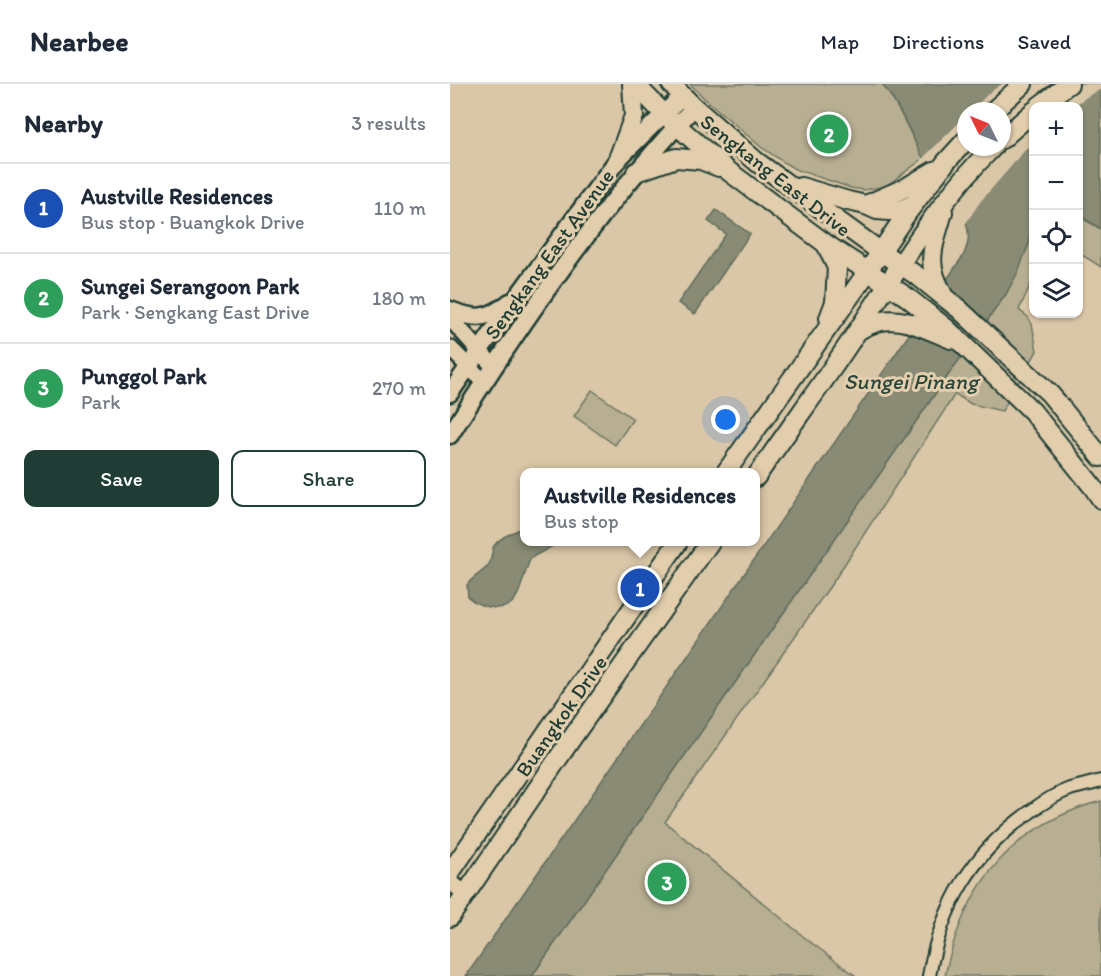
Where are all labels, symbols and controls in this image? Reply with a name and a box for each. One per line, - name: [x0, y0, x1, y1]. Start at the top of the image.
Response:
- text: Nearbee: [30, 24, 129, 58]
- text: Map: [821, 29, 859, 54]
- text: Directions: [892, 29, 984, 54]
- text: Saved: [1017, 29, 1071, 54]
- north arrow: [957, 102, 1011, 156]
- map controls: [1029, 102, 1083, 318]
- button: +: [1029, 102, 1083, 156]
- text: Nearby: [24, 107, 103, 139]
- street label: Sengkang East Drive: [696, 108, 856, 242]
- text: 3 results: [351, 111, 426, 135]
- pin: 2: [810, 112, 848, 156]
- button: −: [1029, 156, 1083, 210]
- street label: Sengkang East Avenue: [479, 164, 619, 344]
- text: Austville Residences: [81, 183, 273, 210]
- text: 1: [39, 196, 48, 220]
- text: 110 m: [374, 196, 426, 220]
- text: Bus stop · Buangkok Drive: [81, 210, 305, 234]
- button: locate: [1029, 210, 1083, 264]
- button: layers: [1029, 264, 1083, 318]
- text: Sungei Serangoon Park: [81, 273, 299, 300]
- text: 2: [38, 286, 49, 310]
- text: 180 m: [372, 286, 426, 310]
- text: Park · Sengkang East Drive: [81, 300, 310, 324]
- text: Punggol Park: [81, 363, 207, 390]
- water label: Sungei Pinang: [844, 368, 981, 395]
- text: 3: [38, 376, 49, 400]
- text: 270 m: [372, 376, 426, 400]
- text: Park: [81, 390, 120, 414]
- your location: [711, 405, 740, 434]
- button: Save: [24, 450, 219, 507]
- button: Share: [231, 450, 426, 507]
- popup: [520, 468, 760, 546]
- text: Austville Residences: [544, 482, 736, 509]
- text: Bus stop: [544, 509, 618, 533]
- pin: 1: [620, 566, 660, 610]
- street label: Buangkok Drive: [510, 651, 612, 781]
- pin: 3: [648, 860, 686, 904]

